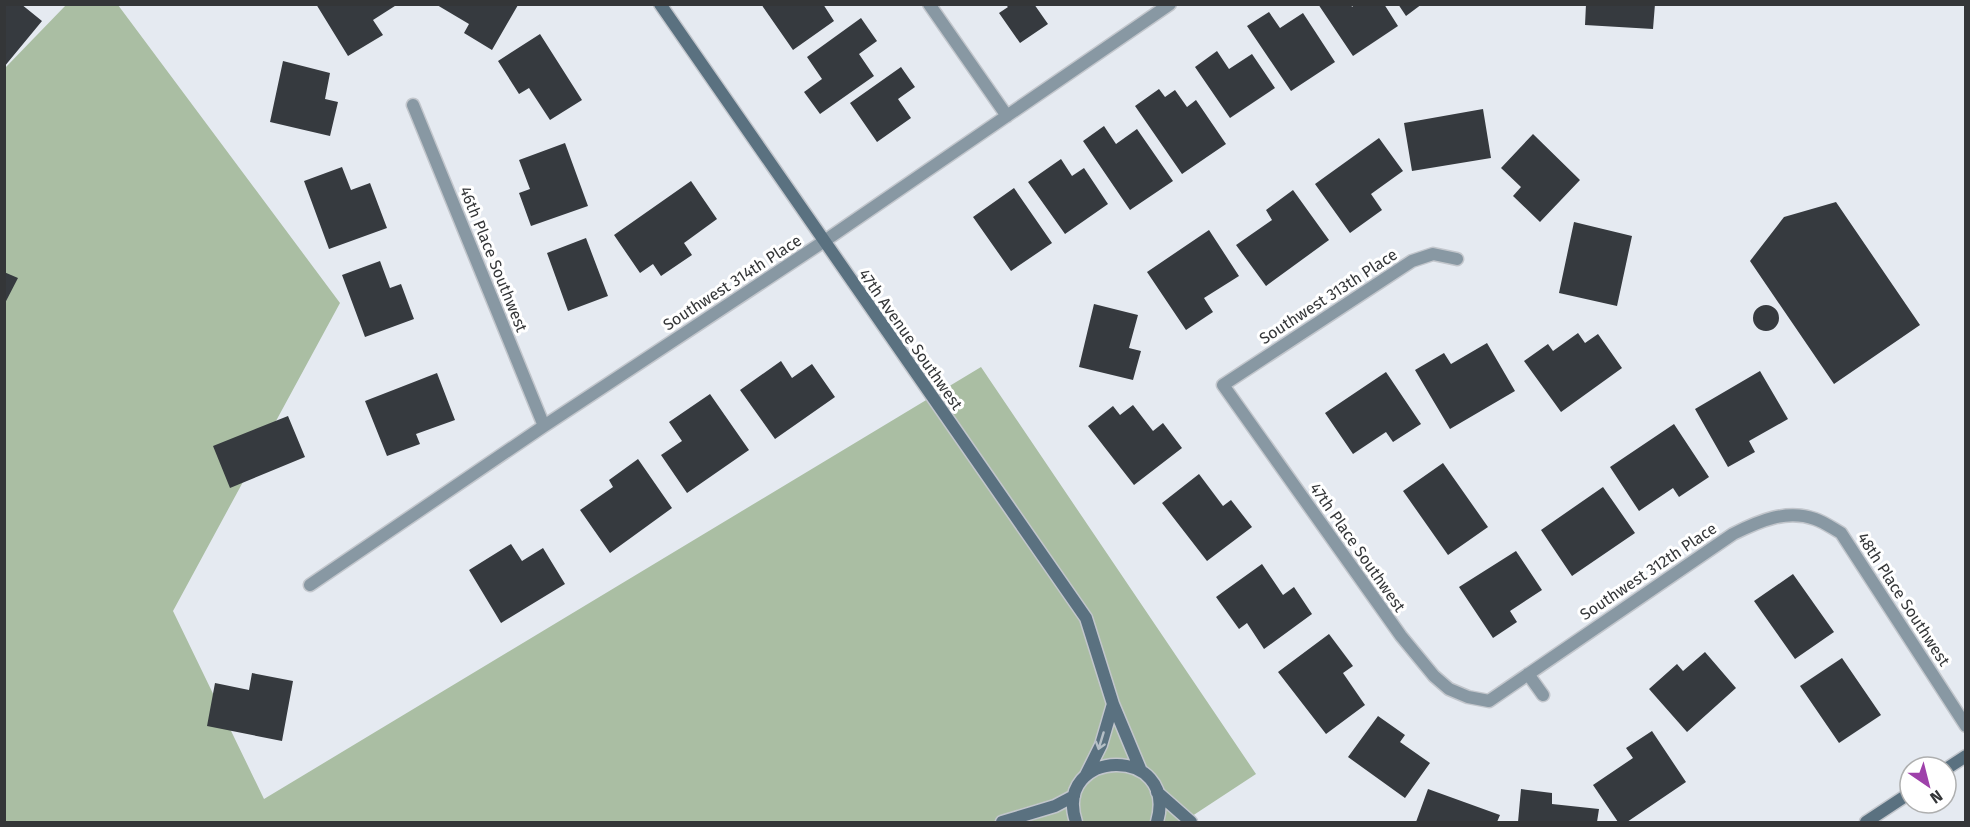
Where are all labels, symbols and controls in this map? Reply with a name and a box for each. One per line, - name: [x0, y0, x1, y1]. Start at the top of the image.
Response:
- street label: 46th Place Southwest: [456, 184, 531, 335]
- street label: Southwest 314th Place: [660, 231, 805, 334]
- street label: Southwest 313th Place: [1256, 245, 1401, 348]
- street label: 47th Avenue Southwest: [855, 265, 967, 414]
- street label: 47th Place Southwest: [1306, 479, 1409, 616]
- street label: Southwest 312th Place: [1576, 519, 1720, 624]
- street label: 48th Place Southwest: [1853, 529, 1954, 670]
- one-way arrow: [1095, 731, 1106, 750]
- north arrow: [1898, 755, 1958, 815]
- text: N: [1927, 786, 1946, 808]

